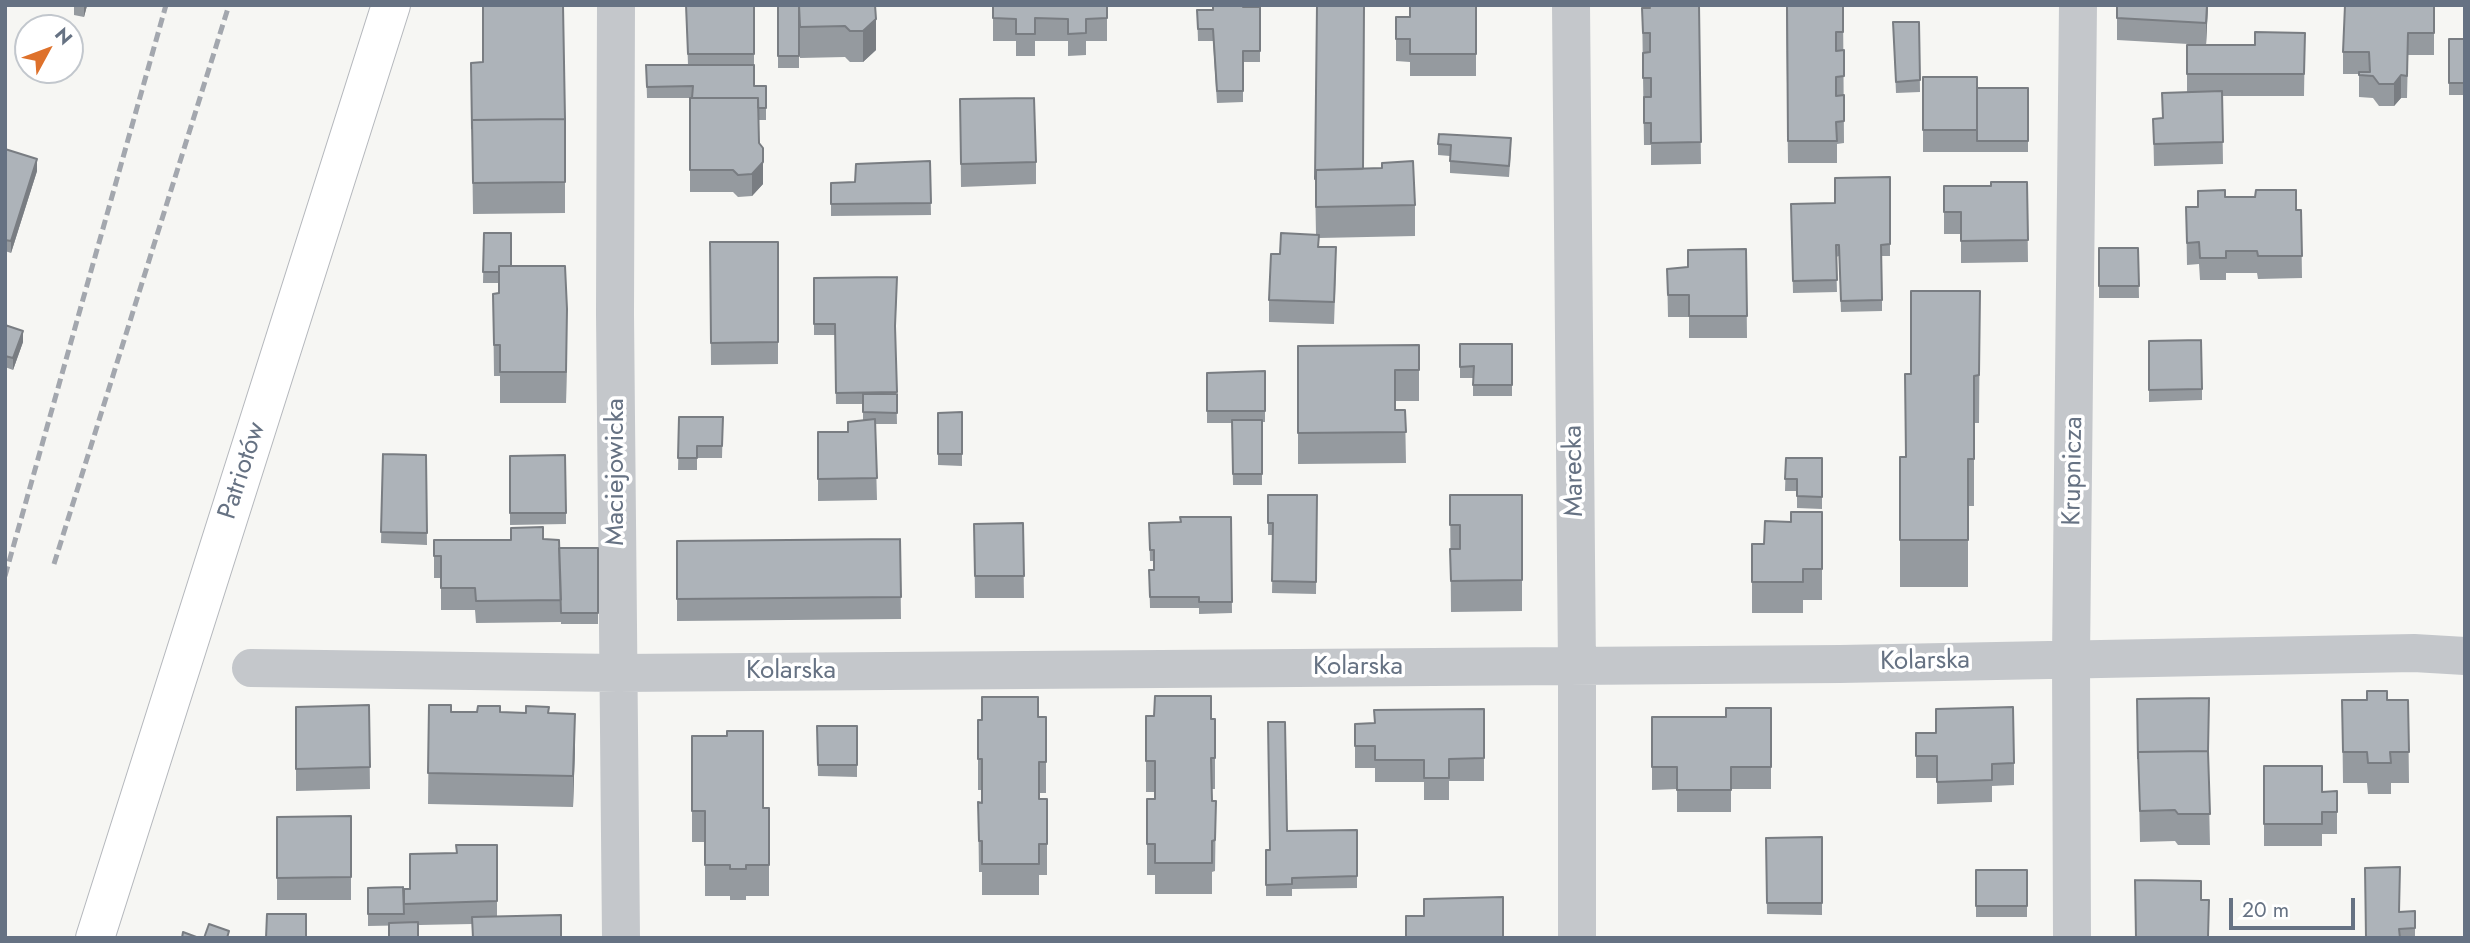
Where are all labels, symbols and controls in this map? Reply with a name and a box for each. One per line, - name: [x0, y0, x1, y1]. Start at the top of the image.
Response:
- north arrow: [14, 14, 84, 84]
- text: N: [49, 22, 79, 51]
- street label: Maciejowicka: [601, 398, 633, 546]
- street label: Krupnicza: [2057, 416, 2091, 526]
- street label: Patriotów: [213, 419, 273, 523]
- street label: Marecka: [1559, 425, 1591, 517]
- street label: Kolarska: [1880, 646, 1970, 678]
- street label: Kolarska: [1313, 652, 1403, 684]
- street label: Kolarska: [746, 656, 836, 688]
- scale bar: [2232, 884, 2358, 928]
- text: 20 m: [2242, 895, 2289, 925]

